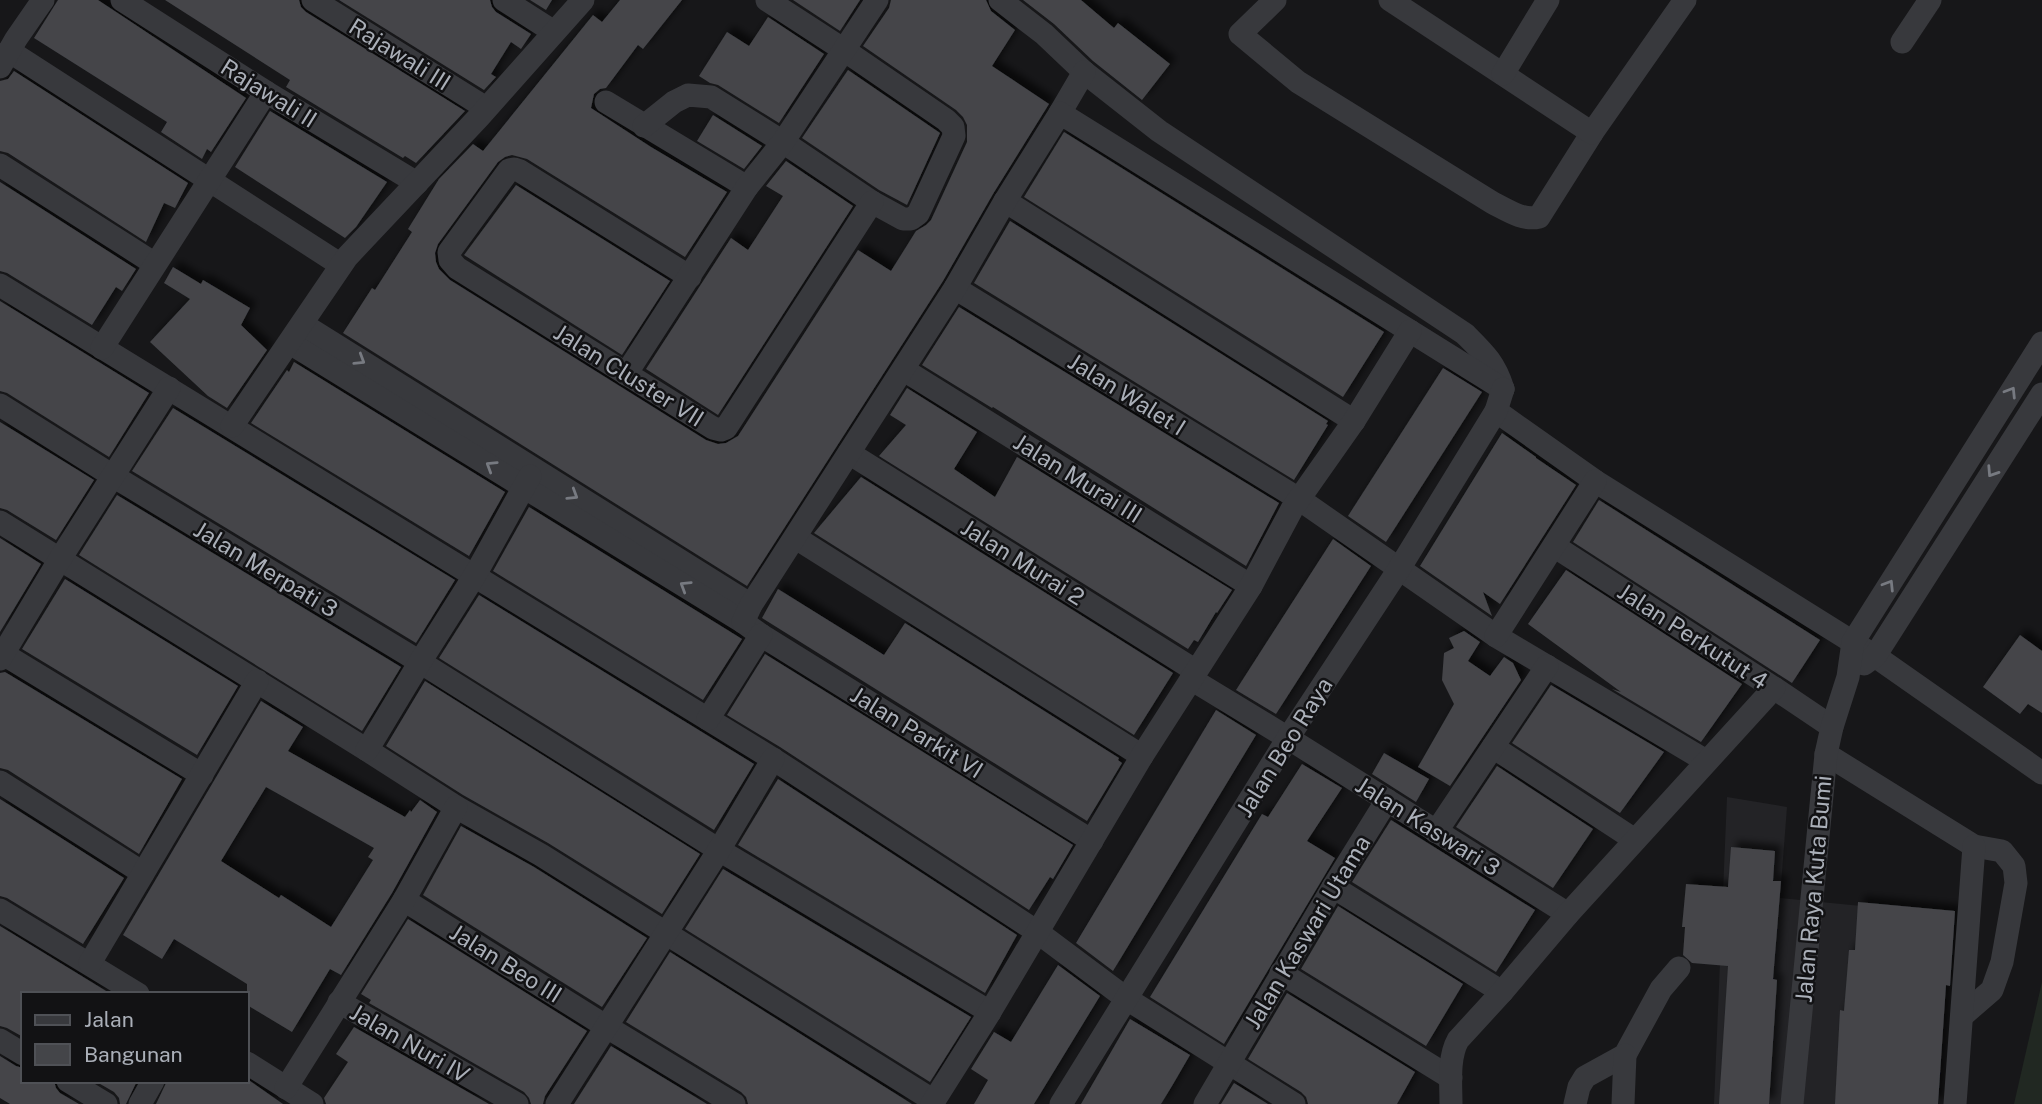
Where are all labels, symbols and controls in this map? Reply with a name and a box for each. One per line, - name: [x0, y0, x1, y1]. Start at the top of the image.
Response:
- street label: Rajawali III: [344, 12, 456, 96]
- street label: Rajawali II: [216, 53, 322, 133]
- street label: Jalan Cluster VII: [549, 318, 709, 432]
- street label: Jalan Walet I: [1063, 347, 1191, 441]
- one-way arrow: [352, 352, 365, 365]
- one-way arrow: [2002, 387, 2015, 400]
- street label: Jalan Murai III: [1009, 428, 1147, 528]
- one-way arrow: [486, 462, 499, 475]
- one-way arrow: [1987, 464, 2000, 477]
- one-way arrow: [566, 486, 579, 499]
- street label: Jalan Murai 2: [956, 513, 1090, 611]
- street label: Jalan Merpati 3: [189, 516, 343, 622]
- street label: Jalan Perkutut 4: [1613, 577, 1773, 695]
- one-way arrow: [1881, 579, 1894, 592]
- one-way arrow: [679, 581, 692, 594]
- street label: Jalan Beo Raya: [1230, 672, 1338, 822]
- street label: Jalan Parkit VI: [846, 681, 988, 783]
- street label: Jalan Kaswari 3: [1351, 771, 1505, 881]
- street label: Jalan Raya Kuta Bumi: [1790, 774, 1836, 1004]
- street label: Jalan Kaswari Utama: [1239, 830, 1375, 1034]
- street label: Jalan Beo III: [445, 918, 567, 1008]
- legend: [21, 992, 248, 1083]
- street label: Jalan Nuri IV: [346, 998, 474, 1088]
- text: Jalan: [84, 1007, 134, 1032]
- text: Bangunan: [84, 1042, 183, 1067]

